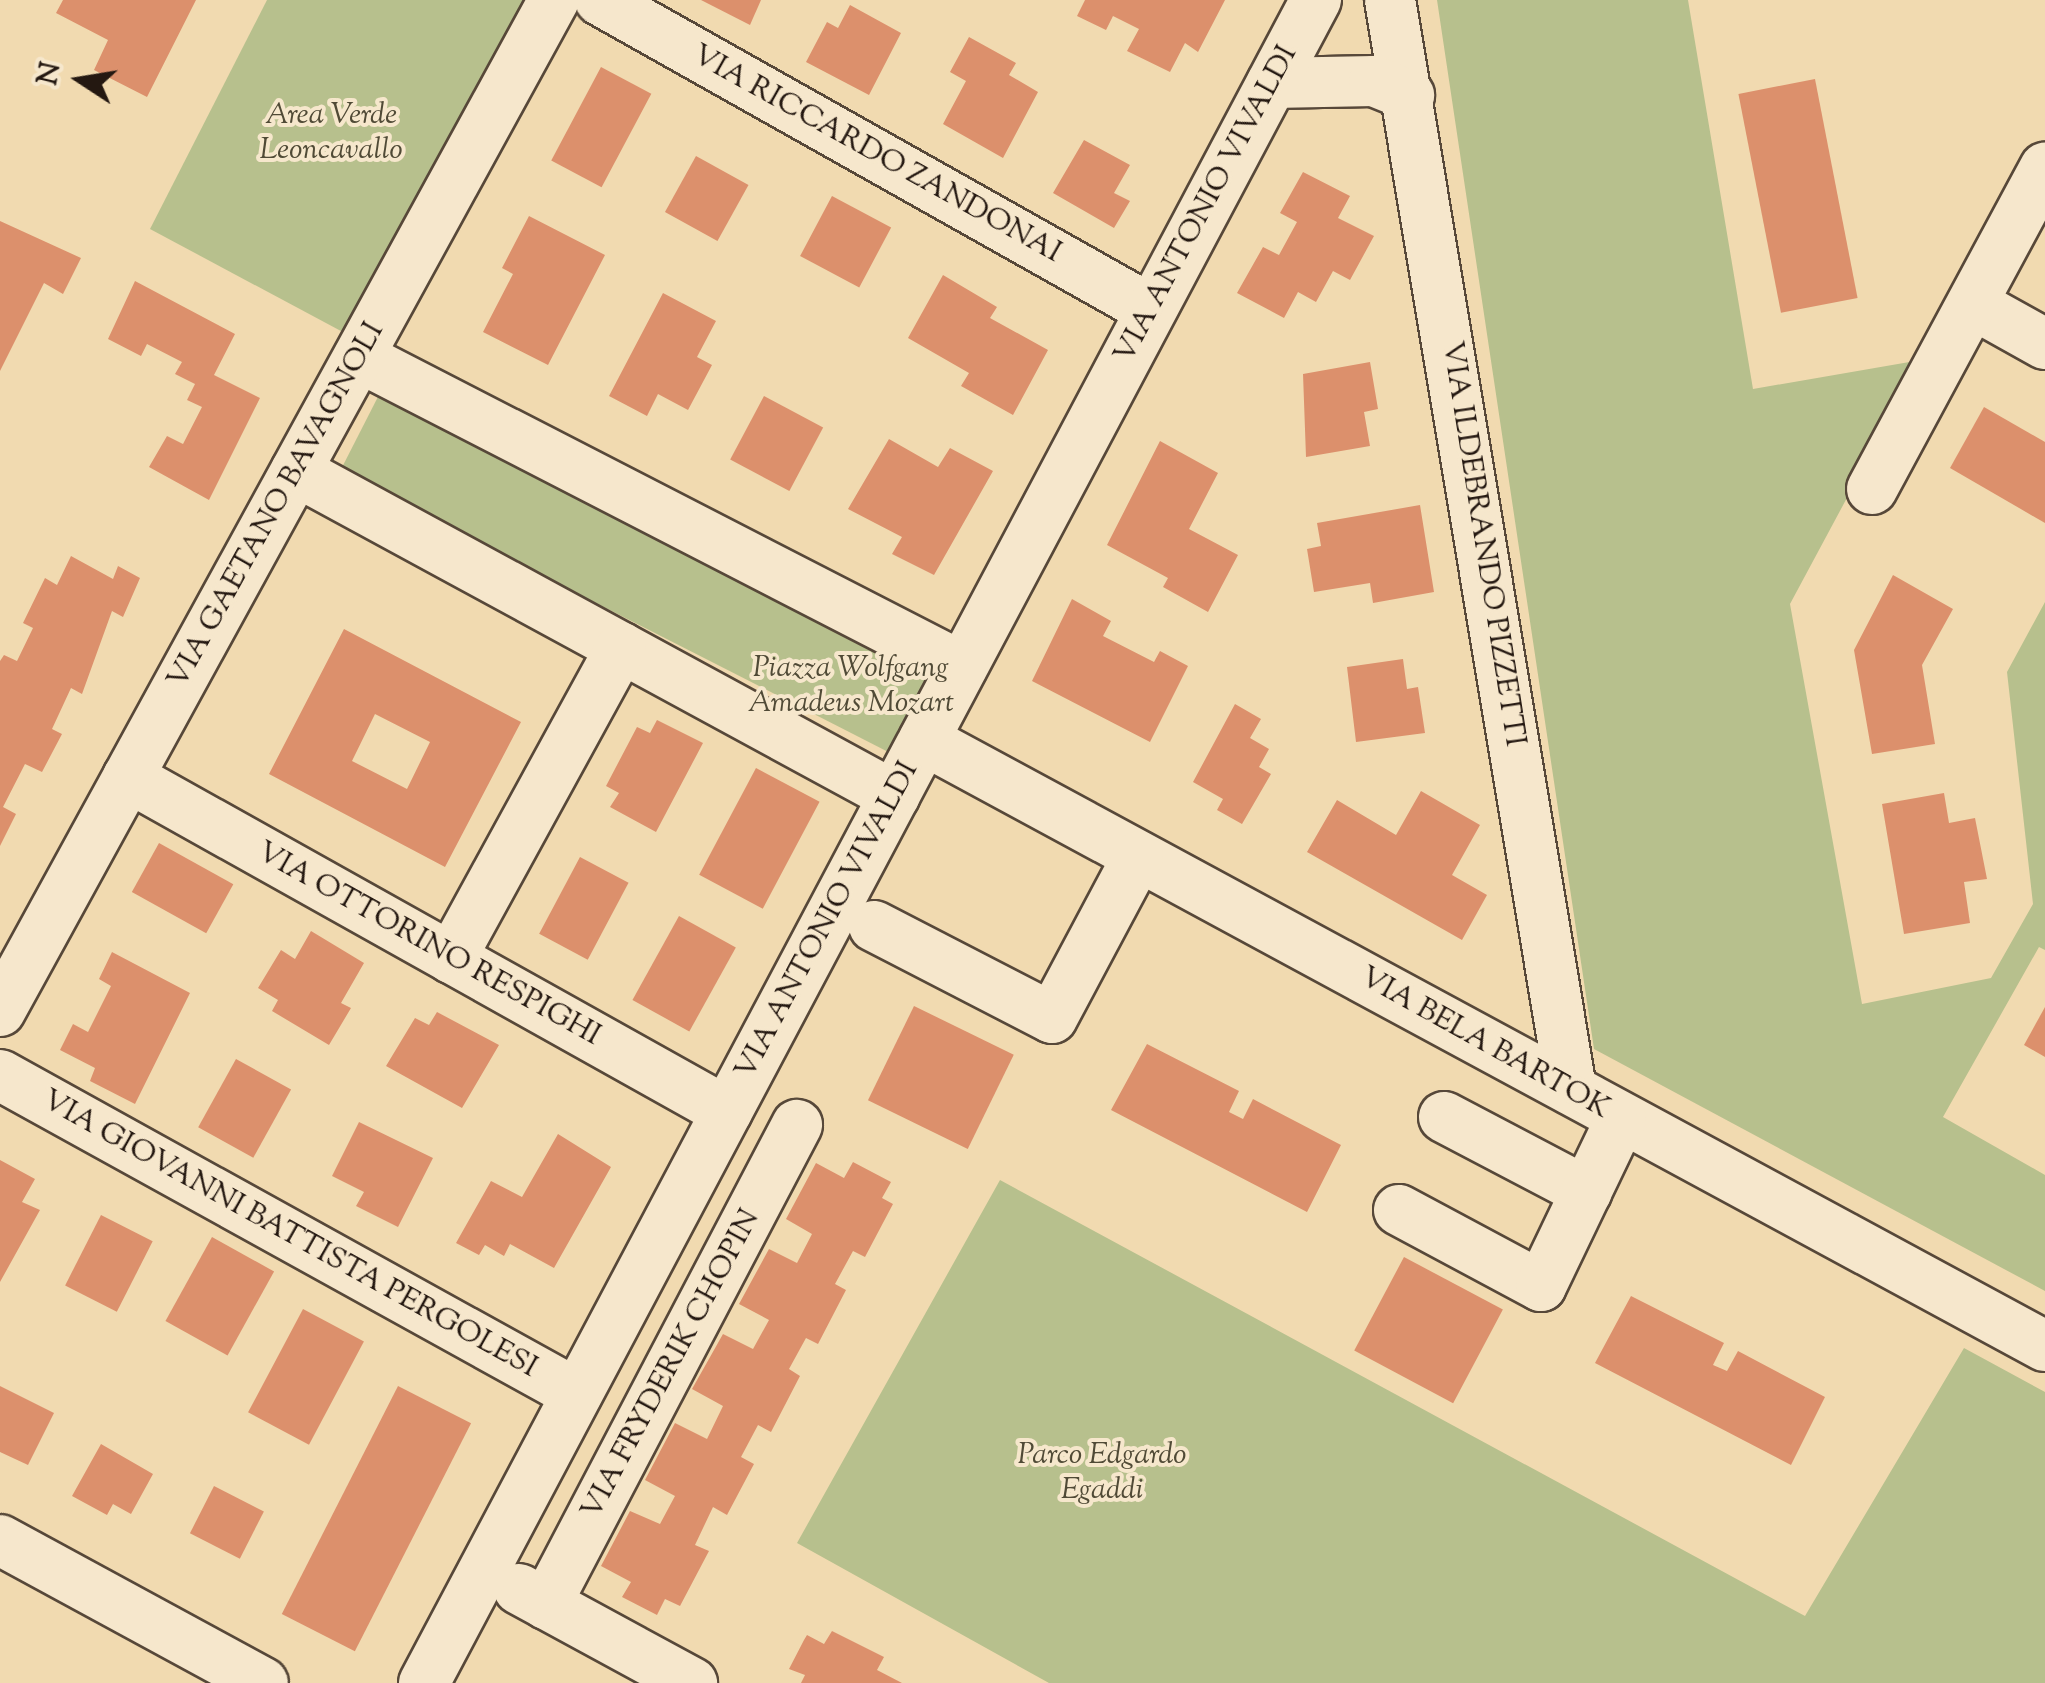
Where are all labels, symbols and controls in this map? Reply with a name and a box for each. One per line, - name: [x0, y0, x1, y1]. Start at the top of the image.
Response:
- north arrow: [30, 30, 130, 130]
- street label: VIA RICCARDO ZANDONAI: [685, 38, 1067, 272]
- street label: VIA ANTONIO VIVALDI: [1108, 40, 1306, 370]
- text: N: [29, 59, 73, 89]
- park label: Area Verde Leoncavallo: [259, 98, 403, 168]
- street label: VIA GAETANO BAVAGNOLI: [161, 316, 393, 696]
- street label: VIA ILDEBRANDO PIZZETTI: [1432, 339, 1532, 749]
- park label: Piazza Wolfgang Amadeus Mozart: [748, 651, 954, 722]
- street label: VIA ANTONIO VIVALDI: [729, 756, 927, 1086]
- street label: VIA OTTORINO RESPIGHI: [250, 835, 606, 1055]
- street label: VIA BELA BARTOK: [1353, 960, 1615, 1128]
- street label: VIA GIOVANNI BATTISTA PERGOLESI: [35, 1083, 543, 1387]
- street label: VIA FRYDERIK CHOPIN: [575, 1204, 769, 1526]
- park label: Parco Edgardo Egaddi: [1018, 1438, 1186, 1508]

